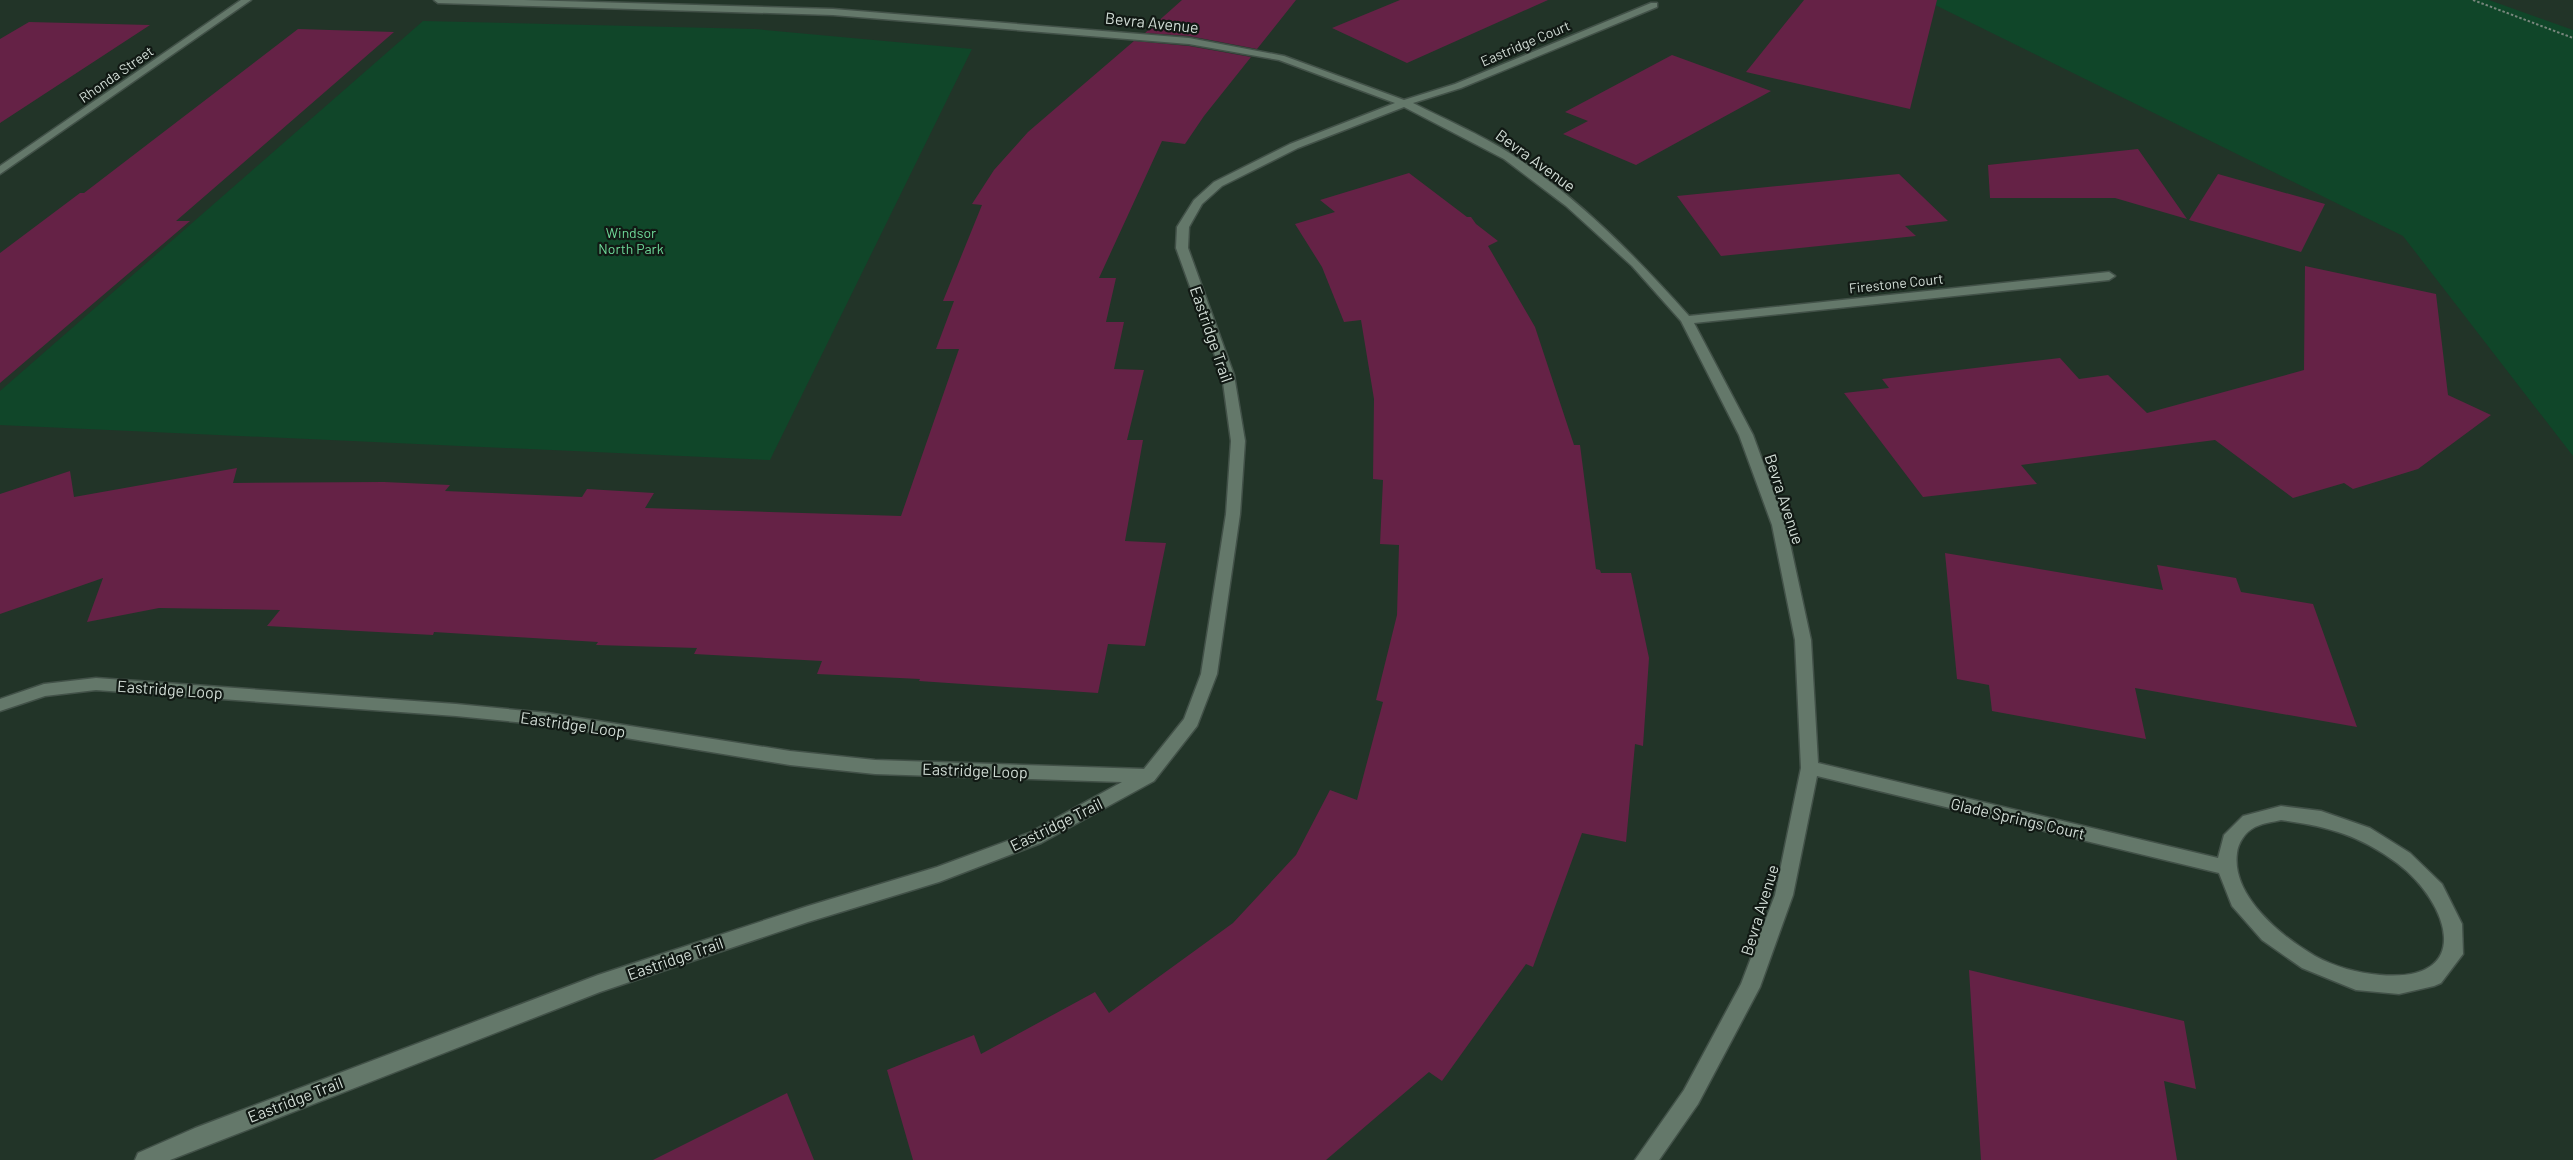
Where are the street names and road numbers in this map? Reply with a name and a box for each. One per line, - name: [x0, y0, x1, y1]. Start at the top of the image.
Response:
- street label: Bevra Avenue: [1104, 8, 1200, 36]
- street label: Eastridge Court: [1478, 17, 1572, 69]
- street label: Rhonda Street: [76, 42, 156, 106]
- street label: Bevra Avenue: [1492, 125, 1580, 195]
- street label: Firestone Court: [1848, 270, 1944, 296]
- street label: Eastridge Trail: [1187, 283, 1237, 385]
- street label: Bevra Avenue: [1761, 451, 1809, 547]
- street label: Eastridge Loop: [117, 676, 223, 702]
- street label: Eastridge Loop: [519, 707, 627, 741]
- street label: Eastridge Loop: [922, 759, 1028, 781]
- street label: Eastridge Trail: [1007, 793, 1105, 855]
- street label: Glade Springs Court: [1949, 793, 2087, 843]
- street label: Bevra Avenue: [1736, 862, 1782, 958]
- street label: Eastridge Trail: [624, 933, 726, 983]
- street label: Eastridge Trail: [245, 1072, 345, 1126]

